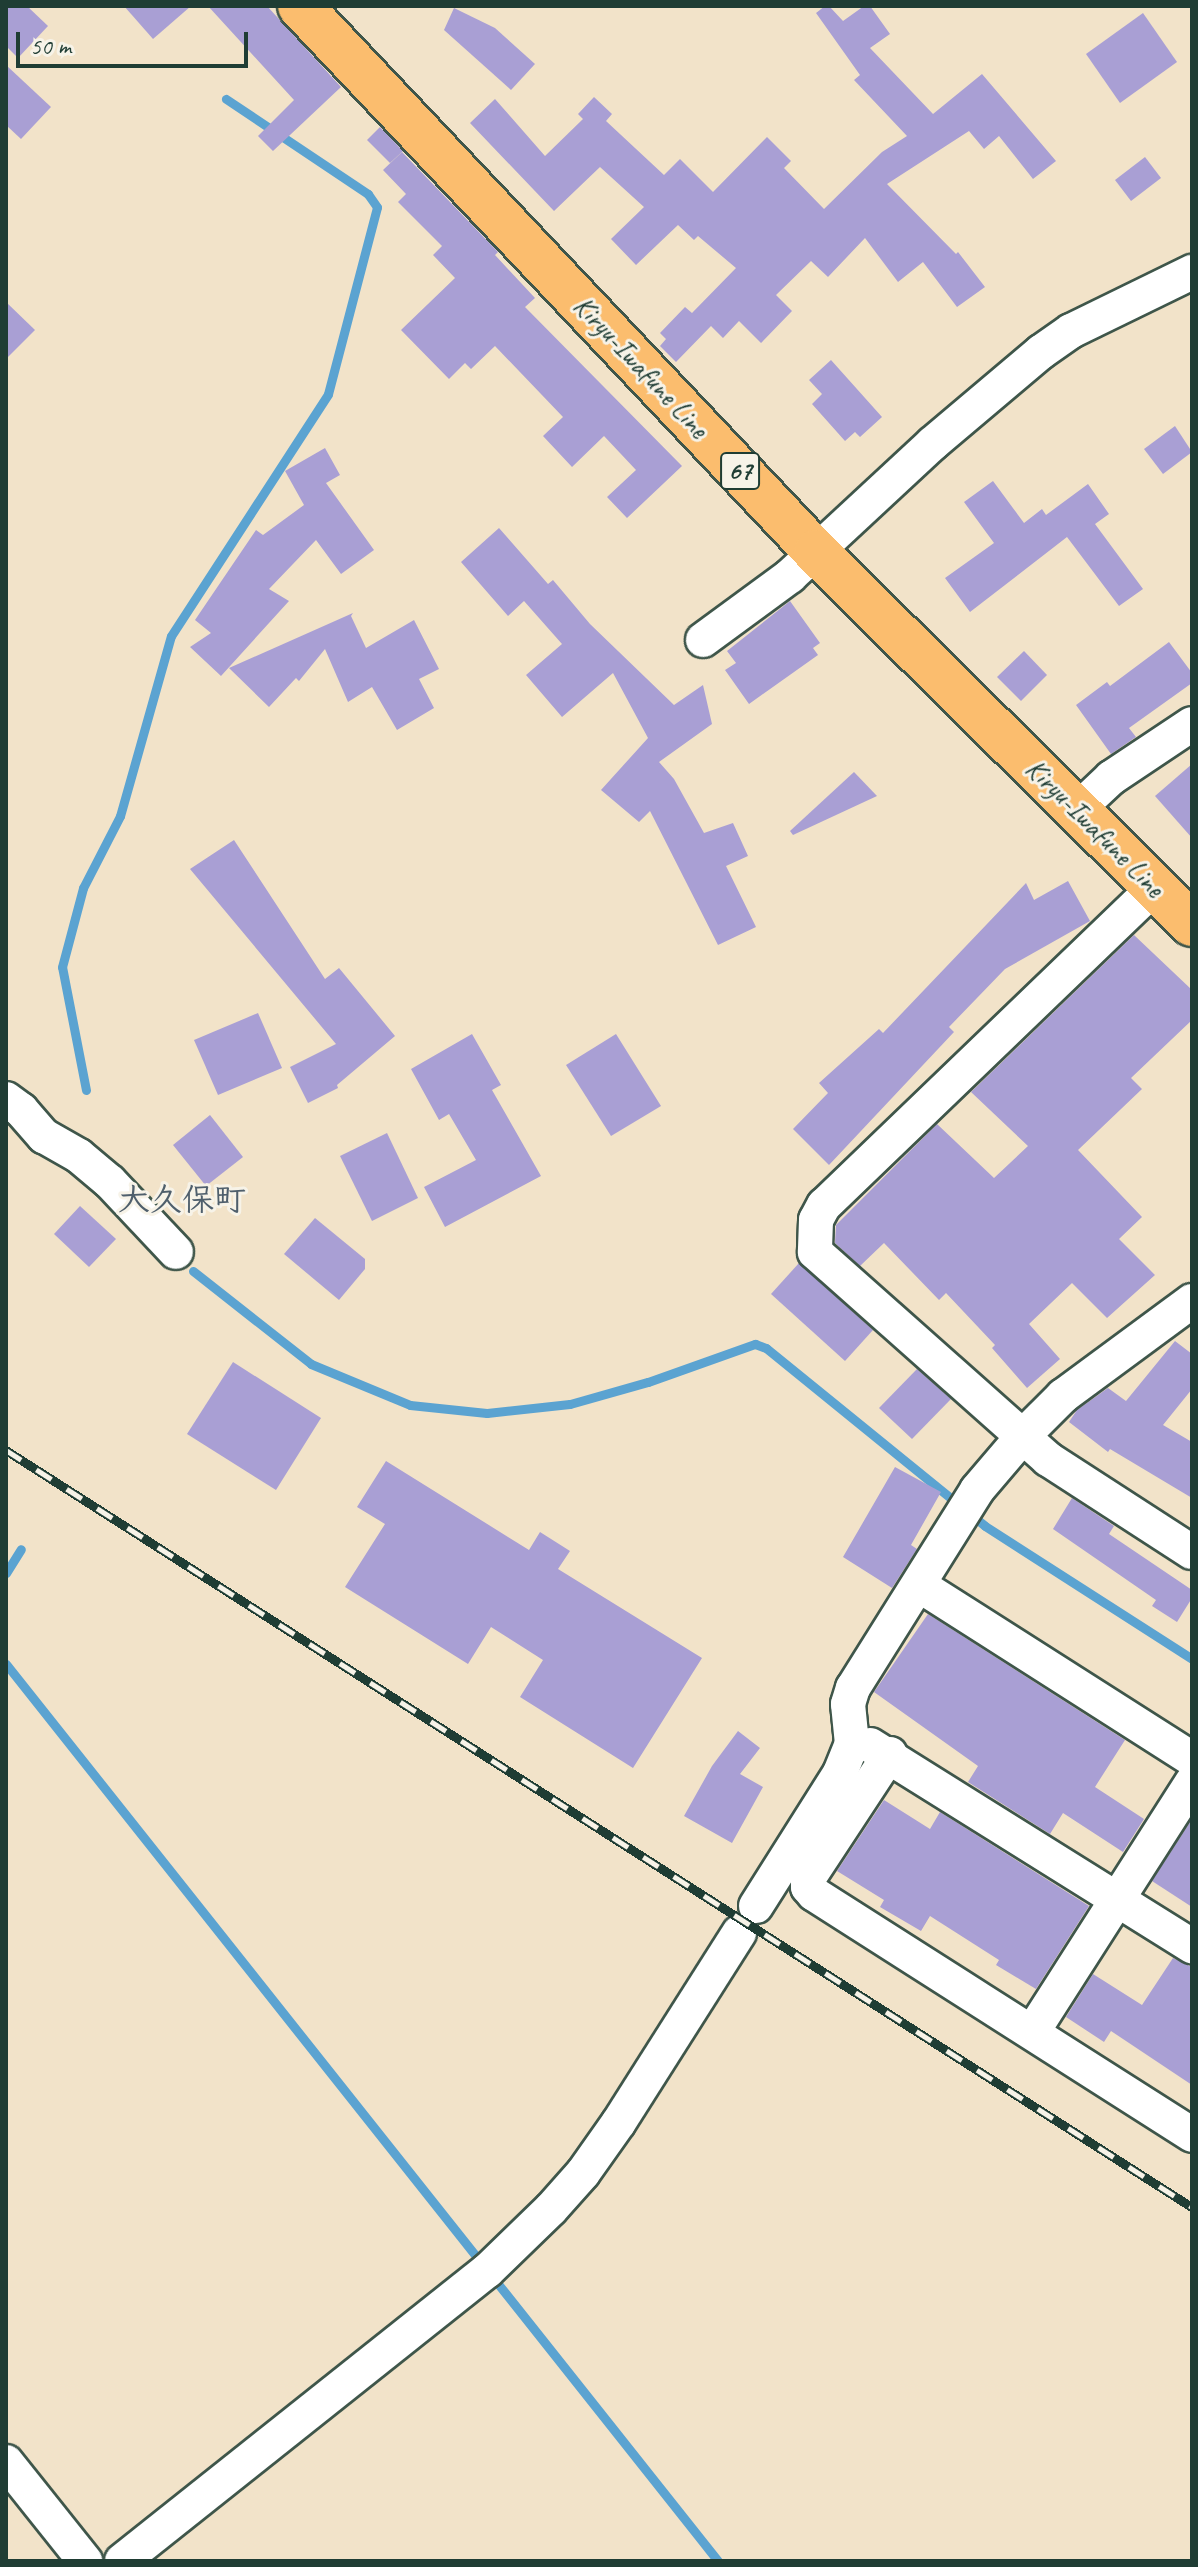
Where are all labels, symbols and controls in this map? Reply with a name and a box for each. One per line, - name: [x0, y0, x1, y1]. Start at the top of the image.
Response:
- scale bar: [20, 16, 252, 66]
- text: 50 m: [30, 31, 71, 61]
- street label: Kiryu-Iwafune Line: [567, 289, 715, 445]
- road number: 67: [720, 449, 760, 493]
- street label: Kiryu-Iwafune Line: [1019, 752, 1171, 904]
- district label: 大久保町: [118, 1181, 246, 1219]

